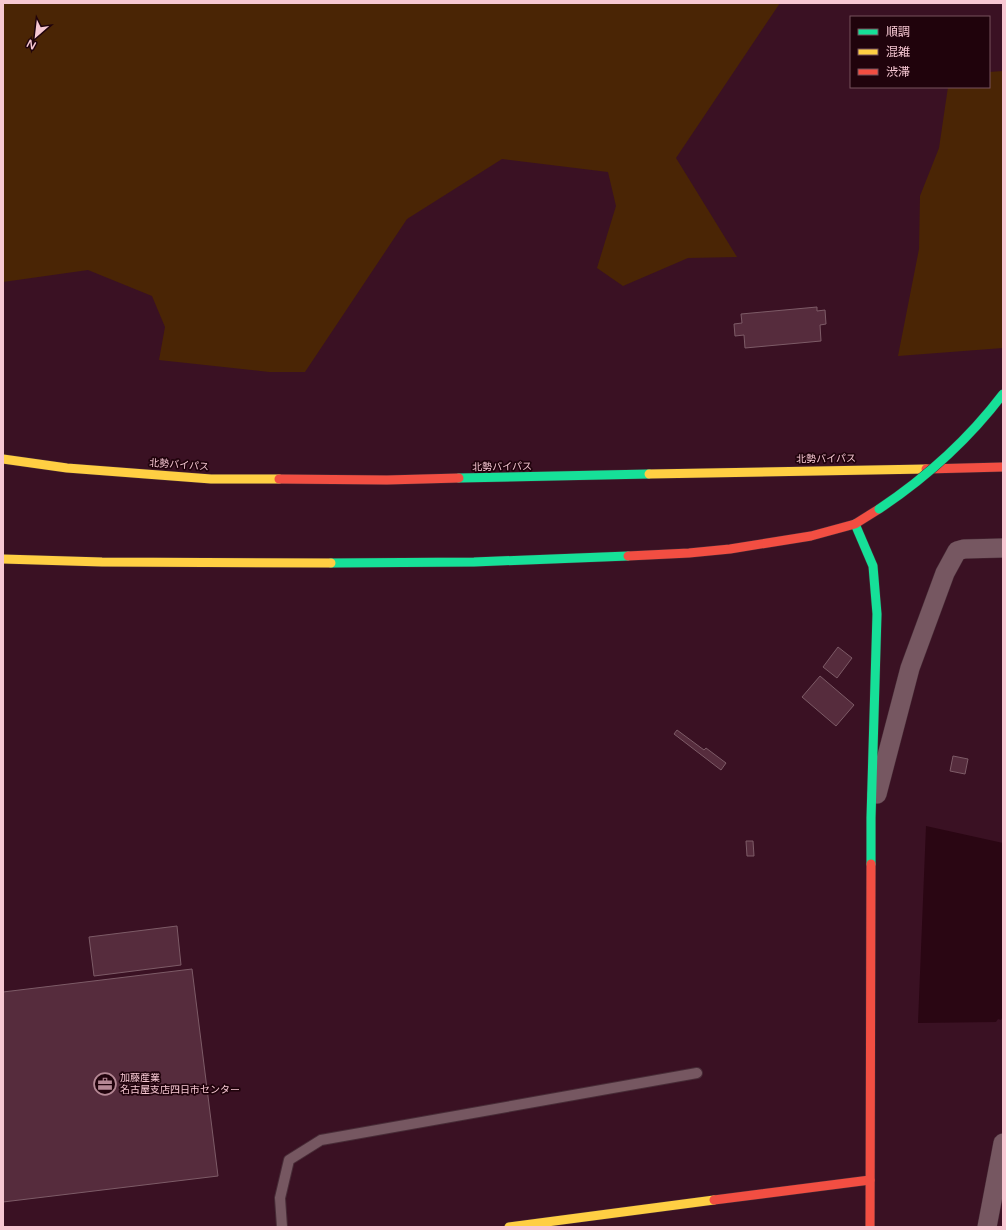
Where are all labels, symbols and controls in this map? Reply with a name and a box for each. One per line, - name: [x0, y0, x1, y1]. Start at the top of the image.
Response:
- north arrow: [16, 16, 56, 56]
- legend: [850, 16, 990, 88]
- text: 順調: [886, 25, 910, 39]
- text: N: [25, 37, 38, 52]
- text: 混雑: [886, 45, 910, 59]
- text: 渋滞: [886, 65, 910, 79]
- street label: 北勢バイパス: [796, 452, 856, 466]
- street label: 北勢バイパス: [149, 457, 209, 473]
- street label: 北勢バイパス: [472, 460, 532, 474]
- office icon: 加藤産業 名古屋支店四日市センター: [92, 1071, 118, 1097]
- place label: 加藤産業 名古屋支店四日市センター: [120, 1072, 240, 1096]

